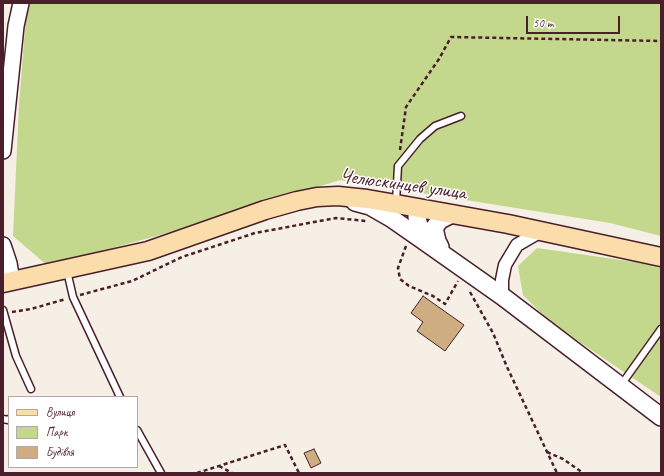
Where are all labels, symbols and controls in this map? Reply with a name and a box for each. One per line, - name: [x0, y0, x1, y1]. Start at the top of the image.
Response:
- scale bar: [528, 8, 622, 34]
- text: 50 m: [533, 15, 553, 31]
- street label: Челюскинцев улица: [338, 164, 468, 206]
- legend: [8, 396, 138, 468]
- text: Вулиця: [46, 404, 74, 420]
- text: Парк: [46, 424, 67, 440]
- text: Будівля: [46, 444, 74, 460]

